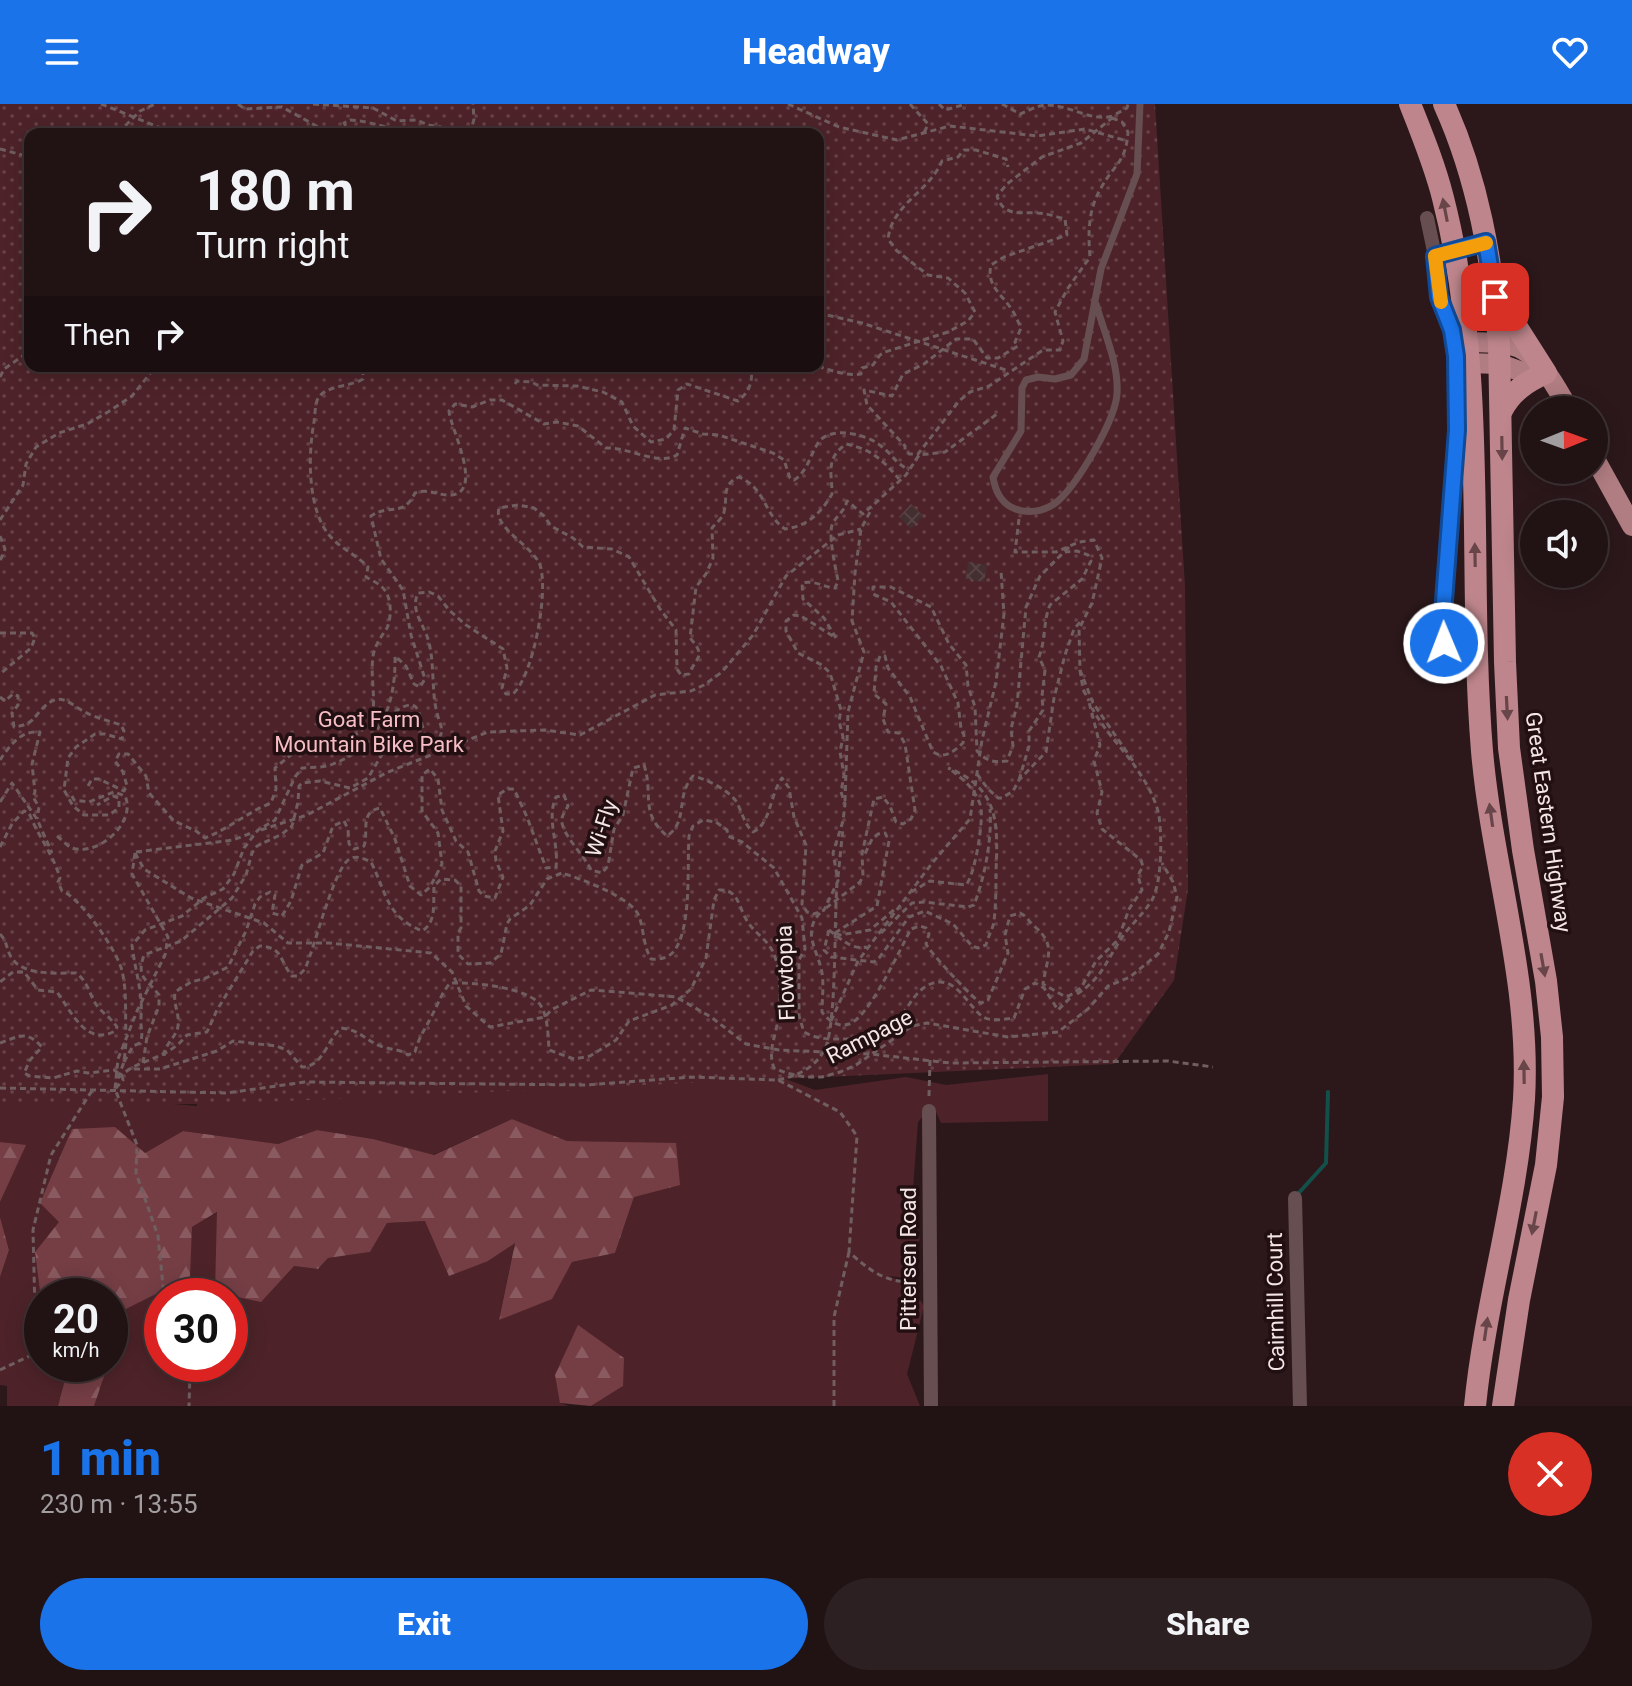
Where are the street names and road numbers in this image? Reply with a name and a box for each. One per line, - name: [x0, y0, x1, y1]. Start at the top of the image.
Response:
- street label: Great Eastern Highway: [1521, 710, 1576, 935]
- street label: Wi-Fly: [580, 796, 623, 860]
- street label: Flowtopia: [771, 925, 800, 1021]
- street label: Rampage: [822, 1004, 916, 1069]
- street label: Pittersen Road: [896, 1187, 921, 1331]
- street label: Cairnhill Court: [1262, 1232, 1289, 1372]

